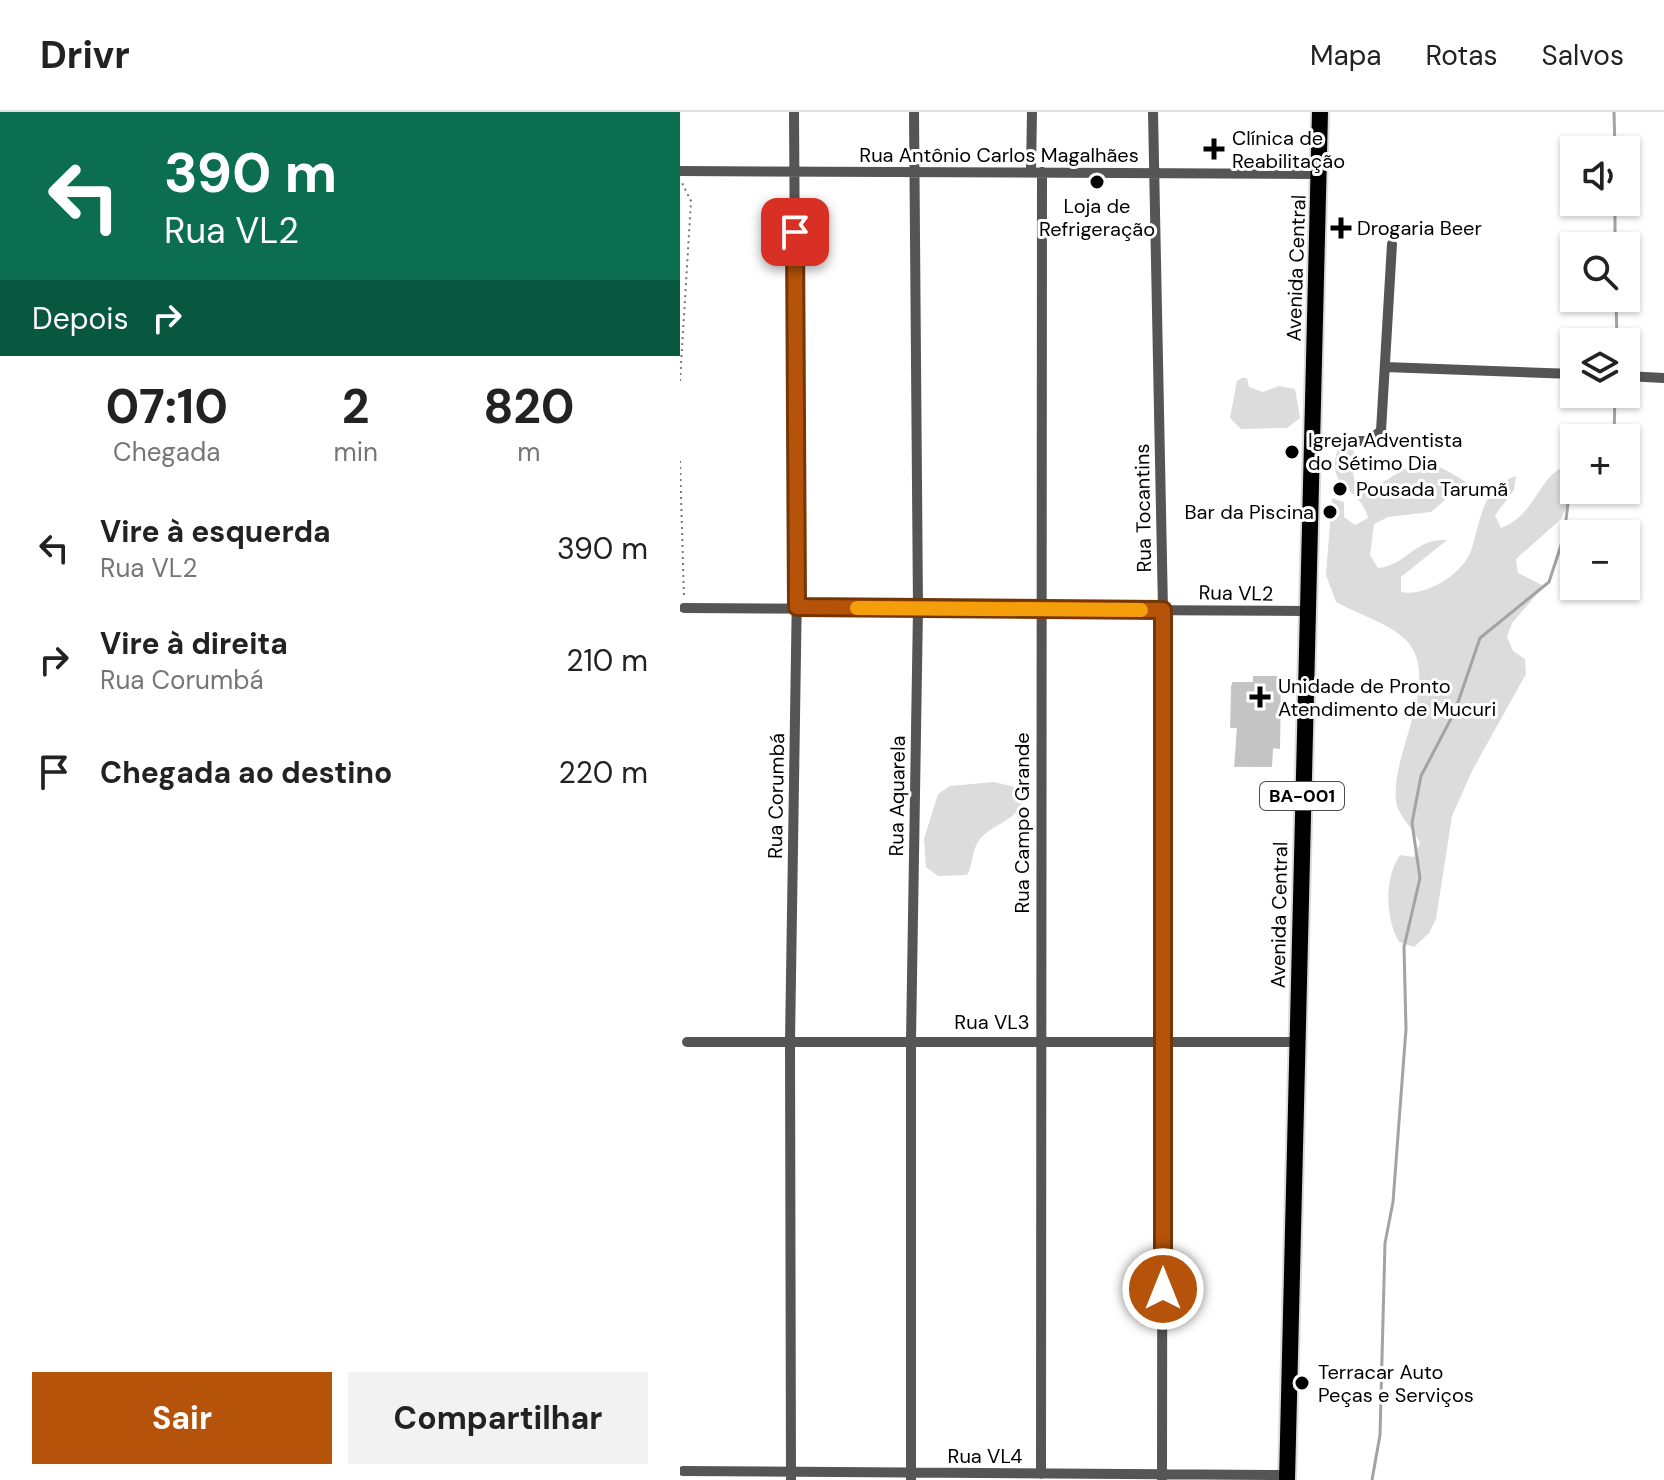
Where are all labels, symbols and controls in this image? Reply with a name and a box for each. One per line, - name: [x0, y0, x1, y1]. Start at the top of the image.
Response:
- text: Drivr: [40, 30, 130, 80]
- text: Mapa: [1310, 37, 1381, 74]
- text: Rotas: [1425, 37, 1498, 74]
- text: Salvos: [1542, 37, 1624, 74]
- place label: Clínica de Reabilitação: [1232, 125, 1345, 174]
- text: 390 m: [164, 136, 337, 209]
- map controls: [1560, 136, 1640, 600]
- button: sound: [1560, 136, 1640, 216]
- marker: Clínica de Reabilitação: [1203, 138, 1225, 160]
- street label: Rua Antônio Carlos Magalhães: [859, 142, 1139, 168]
- icon: left: [32, 144, 136, 248]
- marker: Loja de Refrigeração: [1088, 173, 1106, 191]
- place label: Loja de Refrigeração: [1039, 193, 1155, 242]
- street label: Avenida Central: [1280, 194, 1312, 342]
- pin: [761, 198, 829, 266]
- text: Rua VL2: [164, 207, 299, 254]
- icon: arrive: [773, 210, 817, 254]
- place label: Drogaria Beer: [1357, 215, 1482, 241]
- marker: Drogaria Beer: [1332, 219, 1350, 237]
- button: search: [1560, 232, 1640, 312]
- icon: right: [145, 296, 189, 340]
- text: Depois: [32, 299, 129, 338]
- button: layers: [1560, 328, 1640, 408]
- text: 07:10: [105, 375, 228, 438]
- text: 2: [342, 375, 370, 438]
- text: 820: [483, 375, 575, 438]
- button: +: [1560, 424, 1640, 504]
- place label: Igreja Adventista do Sétimo Dia: [1308, 427, 1462, 476]
- text: Chegada: [113, 435, 220, 469]
- text: min: [334, 435, 378, 469]
- text: m: [517, 435, 541, 469]
- street label: Rua Tocantins: [1129, 443, 1157, 573]
- marker: Igreja Adventista do Sétimo Dia: [1283, 443, 1301, 461]
- place label: Pousada Tarumã: [1356, 476, 1508, 502]
- marker: Pousada Tarumã: [1331, 480, 1349, 498]
- place label: Bar da Piscina: [1185, 499, 1314, 525]
- marker: Bar da Piscina: [1321, 503, 1339, 521]
- text: Vire à esquerda: [100, 512, 331, 551]
- button: −: [1560, 520, 1640, 600]
- icon: left: [32, 526, 76, 570]
- text: 390 m: [557, 529, 648, 568]
- text: Rua VL2: [100, 551, 197, 585]
- street label: Rua VL2: [1198, 579, 1274, 607]
- text: Vire à direita: [100, 624, 288, 663]
- icon: right: [32, 638, 76, 682]
- text: 210 m: [566, 641, 648, 680]
- text: Rua Corumbá: [100, 663, 264, 697]
- place label: Unidade de Pronto Atendimento de Mucuri: [1278, 673, 1496, 722]
- marker: Unidade de Pronto Atendimento de Mucuri: [1249, 686, 1271, 708]
- street label: Rua Campo Grande: [1009, 732, 1035, 914]
- street label: Rua Corumbá: [762, 733, 790, 859]
- street label: Rua Aquarela: [883, 735, 911, 857]
- icon: arrive: [32, 750, 76, 794]
- text: Chegada ao destino: [100, 753, 392, 792]
- text: 220 m: [559, 753, 648, 792]
- road number: BA-001: [1260, 782, 1344, 810]
- street label: Avenida Central: [1265, 842, 1293, 988]
- street label: Rua VL3: [954, 1009, 1030, 1035]
- position arrow: [1121, 1247, 1205, 1331]
- place label: Terracar Auto Peças e Serviços: [1318, 1359, 1474, 1408]
- button: Sair: [32, 1372, 332, 1464]
- button: Compartilhar: [348, 1372, 648, 1464]
- marker: Terracar Auto Peças e Serviços: [1293, 1374, 1311, 1392]
- street label: Rua VL4: [948, 1443, 1022, 1469]

